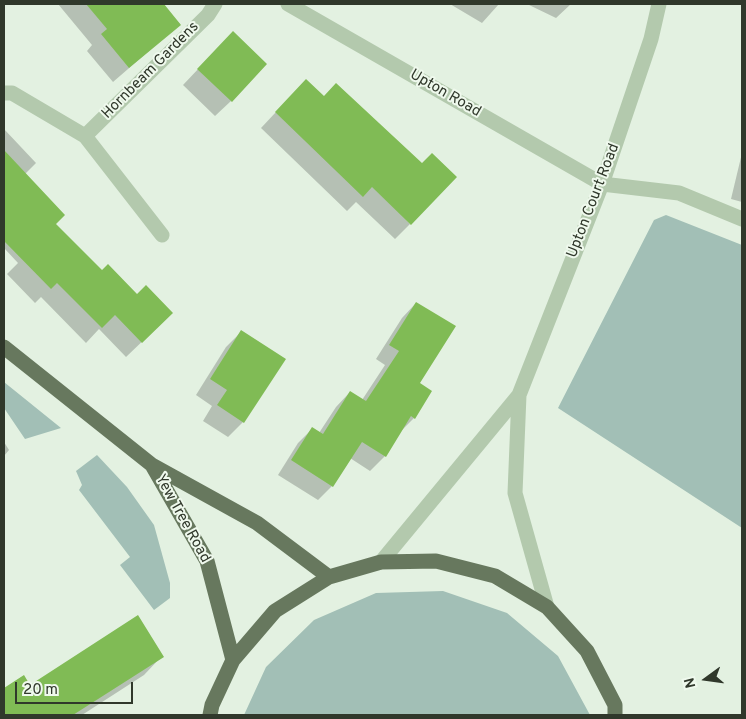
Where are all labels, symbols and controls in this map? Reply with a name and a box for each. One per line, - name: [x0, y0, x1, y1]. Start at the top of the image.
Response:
- street label: Hornbeam Gardens: [99, 19, 203, 123]
- street label: Upton Road: [406, 66, 484, 122]
- street label: Upton Court Road: [564, 141, 624, 261]
- street label: Yew Tree Road: [150, 472, 214, 566]
- north arrow: [681, 654, 731, 704]
- scale bar: [18, 672, 135, 704]
- text: N: [681, 676, 700, 690]
- text: 20 m: [23, 681, 58, 700]

